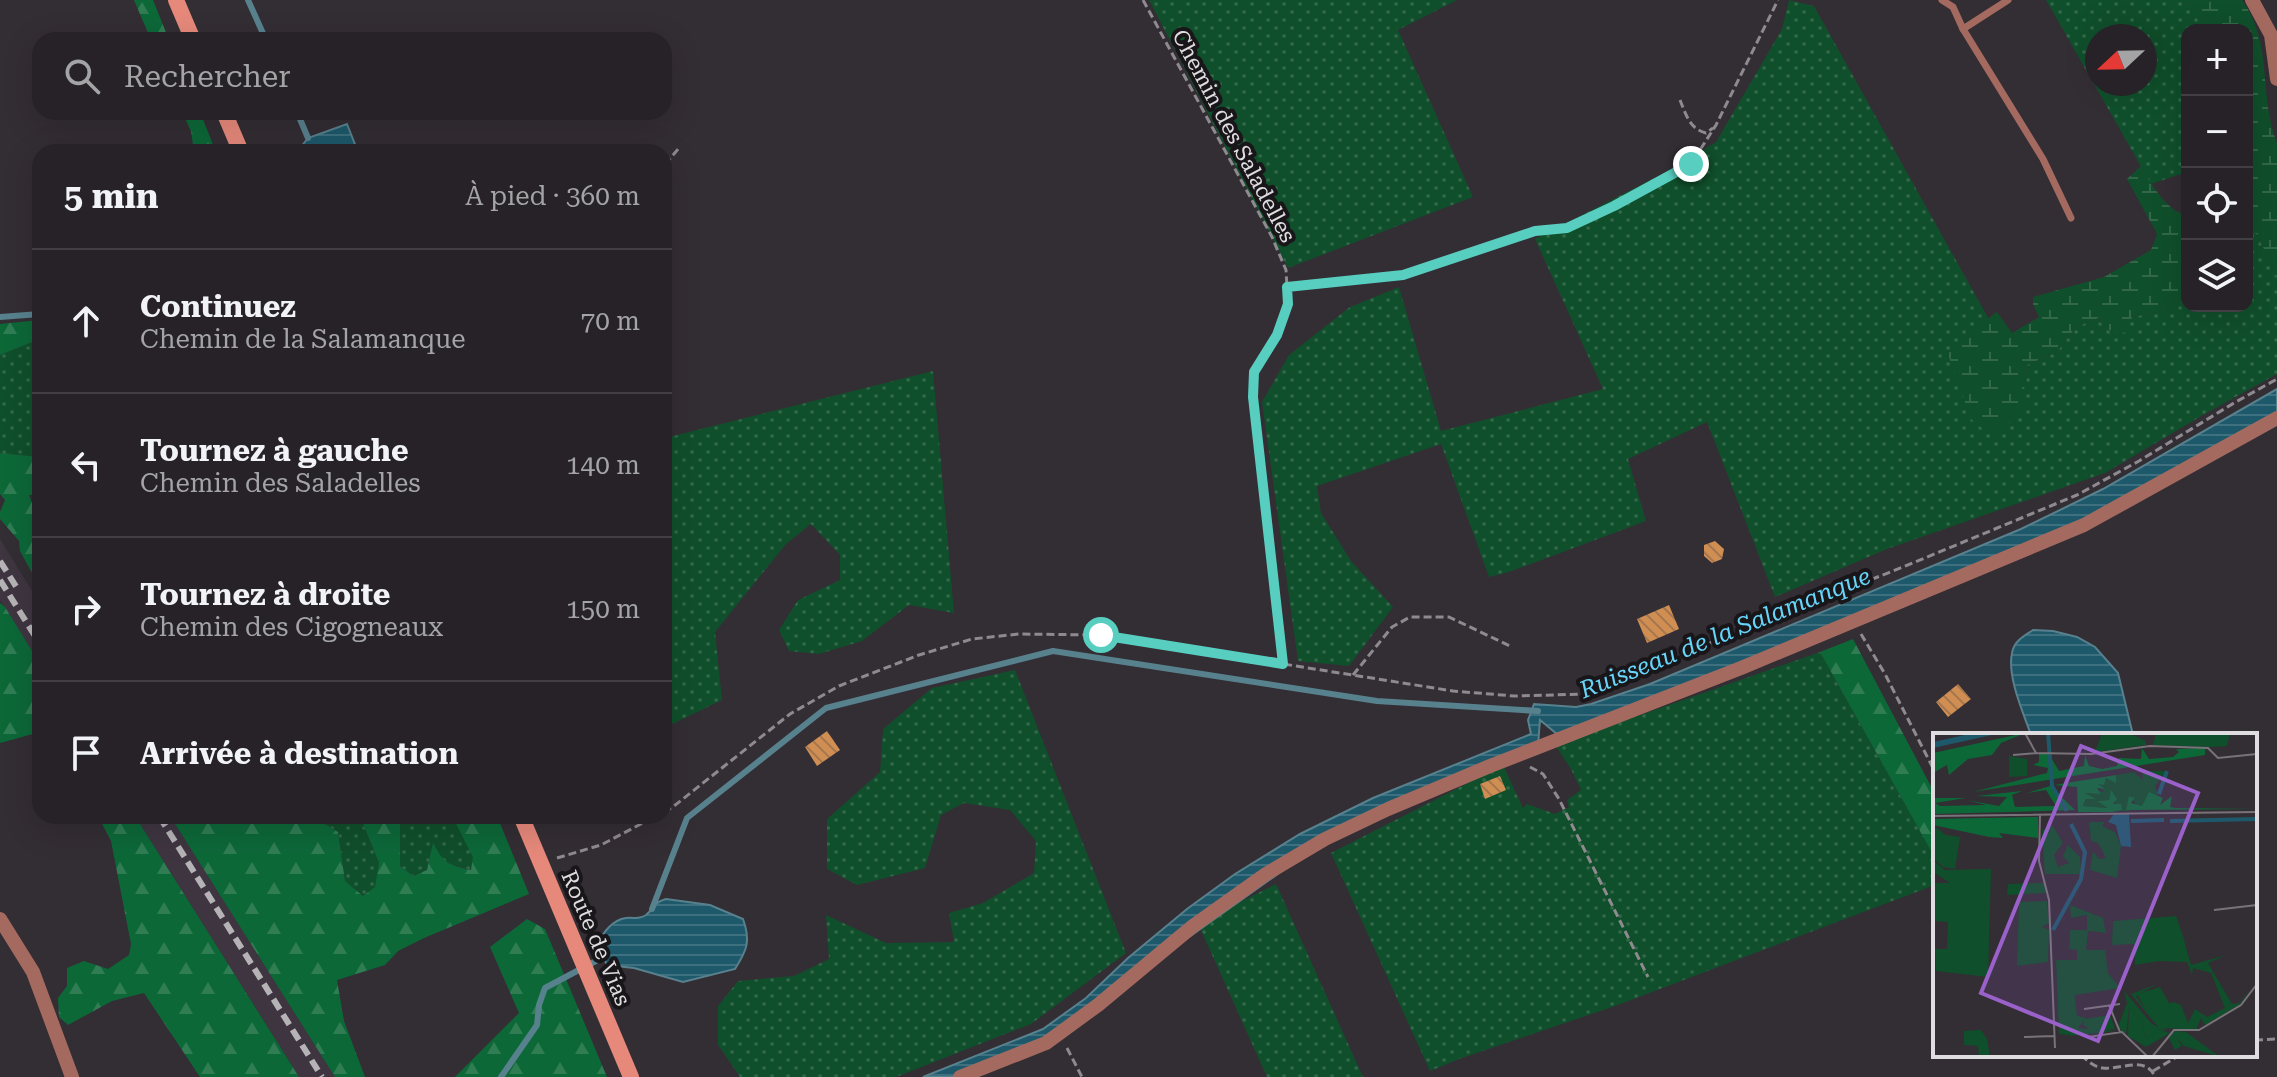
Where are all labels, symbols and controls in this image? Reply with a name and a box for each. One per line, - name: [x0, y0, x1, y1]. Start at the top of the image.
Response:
- north arrow: [2085, 24, 2157, 96]
- map controls: [2181, 24, 2253, 312]
- button: +: [2181, 24, 2253, 96]
- street label: Chemin des Saladelles: [1167, 25, 1301, 247]
- search box: [32, 32, 672, 120]
- icon: search: [60, 54, 104, 98]
- text: Rechercher: [124, 59, 291, 94]
- button: −: [2181, 96, 2253, 168]
- route end: [1673, 146, 1709, 182]
- button: locate: [2181, 168, 2253, 240]
- text: 5 min: [64, 176, 159, 216]
- text: À pied · 360 m: [465, 181, 640, 211]
- button: layers: [2181, 240, 2253, 312]
- text: Continuez: [140, 289, 296, 324]
- icon: ahead: [64, 299, 108, 343]
- text: 70 m: [581, 306, 640, 336]
- text: Chemin de la Salamanque: [140, 324, 465, 354]
- text: Tournez à gauche: [140, 433, 409, 468]
- icon: left: [64, 443, 108, 487]
- text: 140 m: [566, 450, 640, 480]
- text: Chemin des Saladelles: [140, 468, 421, 498]
- water label: Ruisseau de la Salamanque: [1574, 562, 1875, 705]
- text: Tournez à droite: [140, 577, 390, 612]
- icon: right: [64, 587, 108, 631]
- text: 150 m: [566, 594, 640, 624]
- text: Chemin des Cigogneaux: [140, 612, 443, 642]
- route start: [1083, 617, 1119, 653]
- icon: arrive: [64, 731, 108, 775]
- inset map: [1933, 733, 2257, 1057]
- text: Arrivée à destination: [140, 736, 459, 771]
- street label: Route de Vias: [556, 867, 636, 1009]

